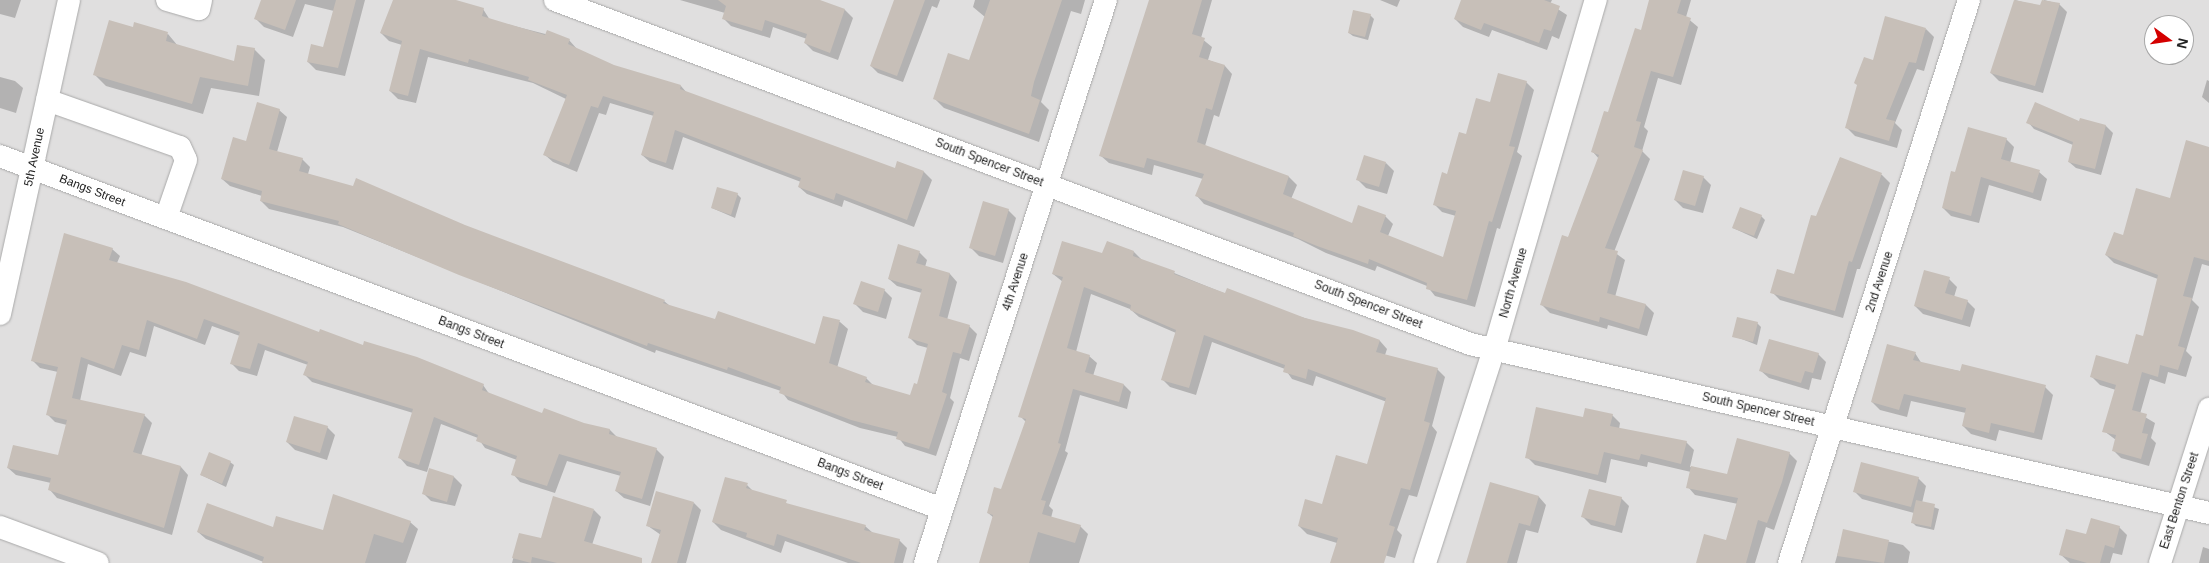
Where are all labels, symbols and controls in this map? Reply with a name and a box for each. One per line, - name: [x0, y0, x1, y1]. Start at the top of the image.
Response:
- north arrow: [2144, 15, 2194, 65]
- text: N: [2174, 37, 2192, 50]
- street label: 5th Avenue: [22, 126, 48, 188]
- street label: South Spencer Street: [933, 136, 1045, 190]
- street label: Bangs Street: [57, 172, 127, 210]
- street label: North Avenue: [1497, 246, 1531, 320]
- street label: 2nd Avenue: [1863, 249, 1897, 315]
- street label: 4th Avenue: [1000, 251, 1032, 313]
- street label: South Spencer Street: [1312, 278, 1424, 332]
- street label: Bangs Street: [436, 314, 506, 352]
- street label: South Spencer Street: [1700, 390, 1816, 430]
- street label: East Benton Street: [2158, 451, 2202, 551]
- street label: Bangs Street: [815, 456, 885, 494]

